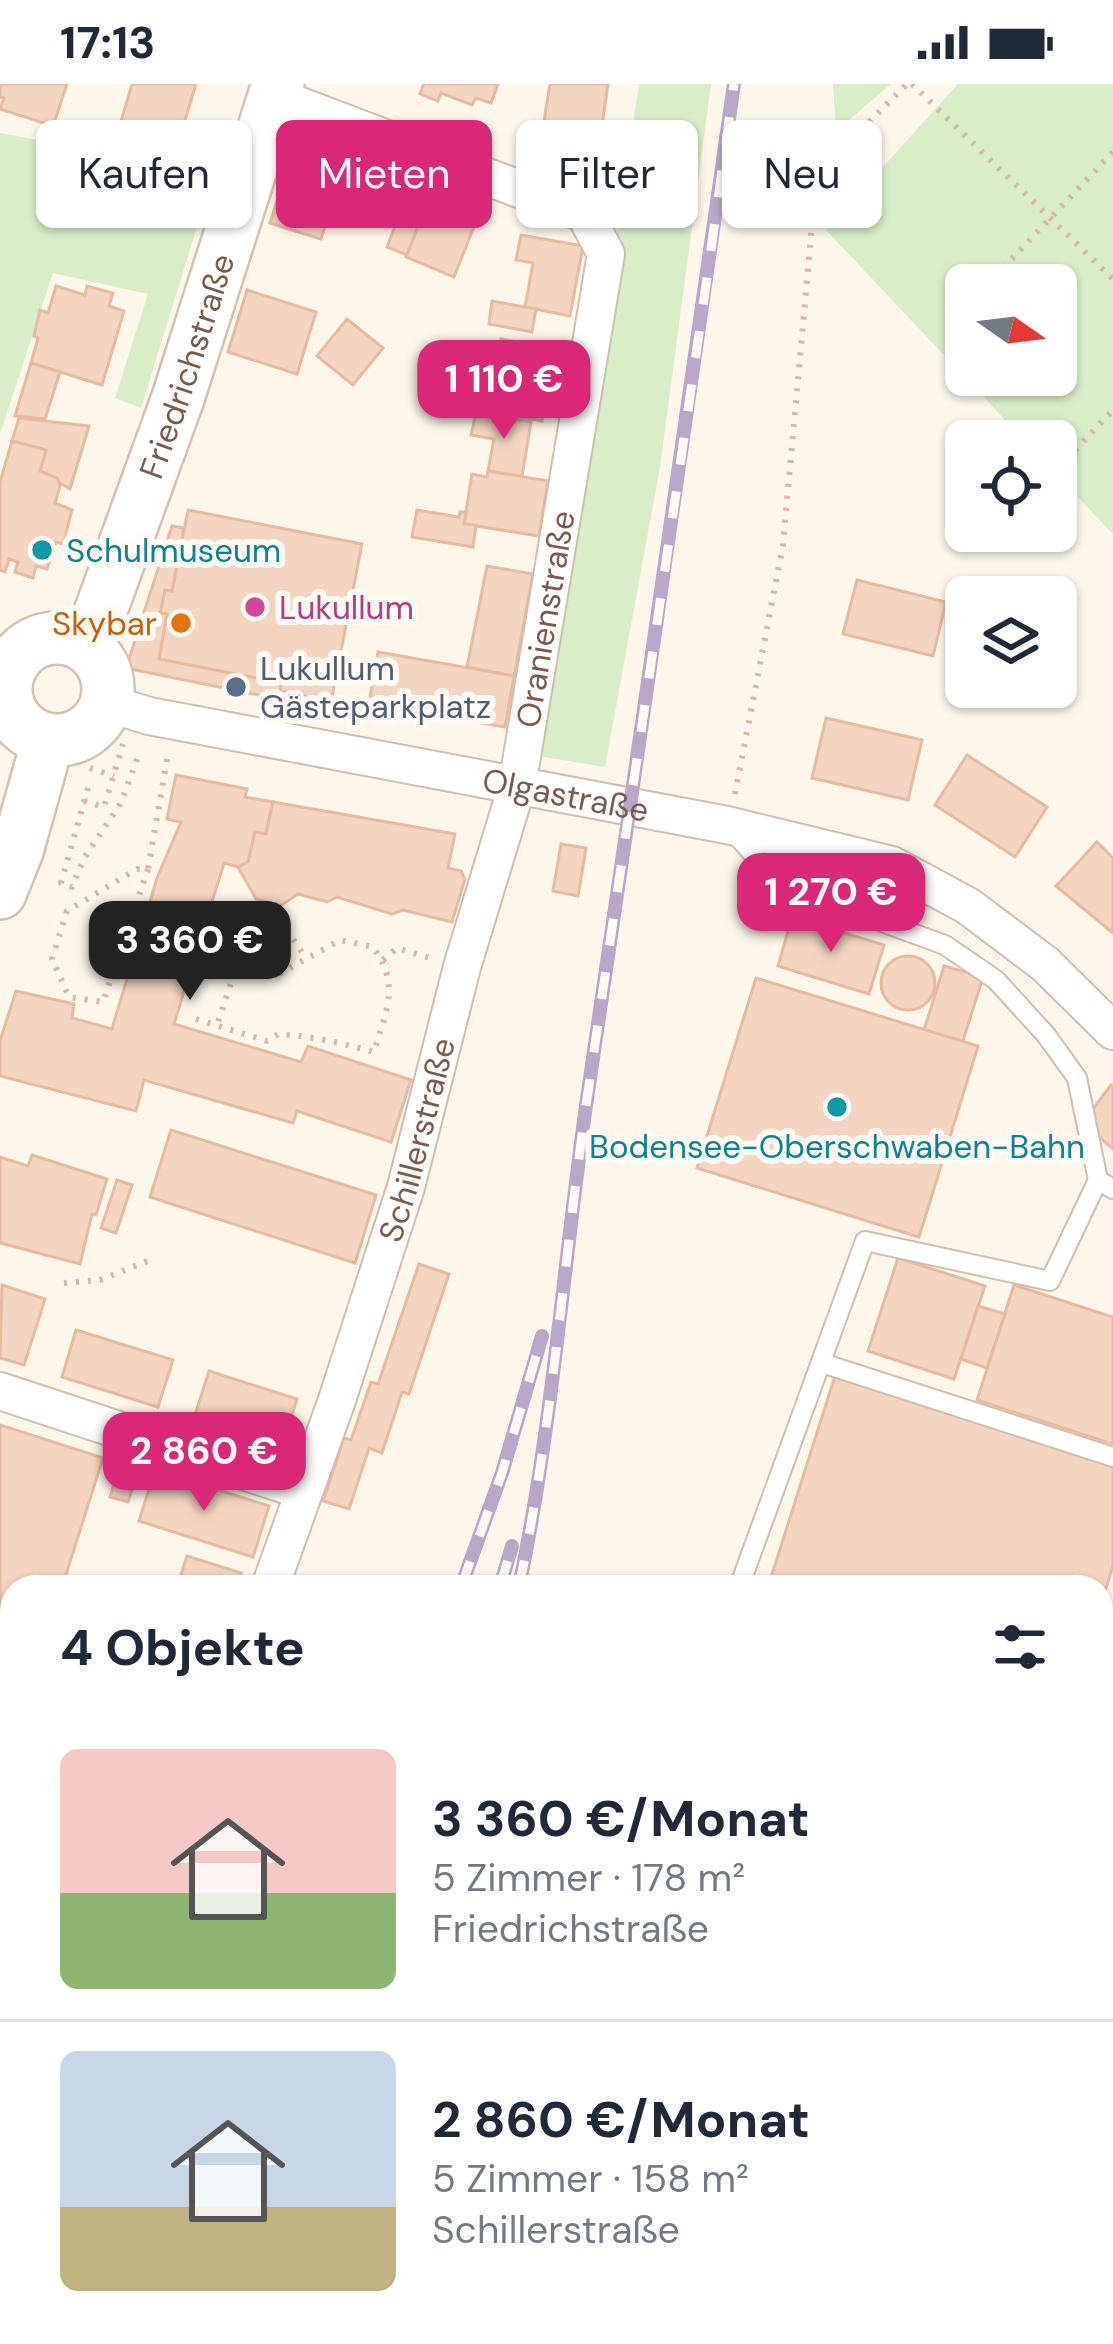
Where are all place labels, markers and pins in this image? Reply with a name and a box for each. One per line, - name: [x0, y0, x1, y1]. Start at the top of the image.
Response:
- pin: 1 110 €: [393, 340, 615, 442]
- place label: Schulmuseum: [66, 529, 281, 572]
- marker: Schulmuseum: [29, 537, 55, 563]
- place label: Lukullum: [279, 586, 414, 629]
- marker: Lukullum: [242, 594, 268, 620]
- place label: Skybar: [52, 602, 157, 645]
- marker: Skybar: [168, 610, 194, 636]
- place label: Lukullum Gästeparkplatz: [260, 647, 491, 728]
- marker: Lukullum Gästeparkplatz: [223, 674, 249, 700]
- pin: 1 270 €: [720, 853, 942, 955]
- pin: 3 360 €: [79, 901, 301, 1003]
- marker: Bodensee-Oberschwaben-Bahn: [824, 1094, 850, 1120]
- place label: Bodensee-Oberschwaben-Bahn: [589, 1125, 1085, 1168]
- pin: 2 860 €: [93, 1412, 315, 1514]

